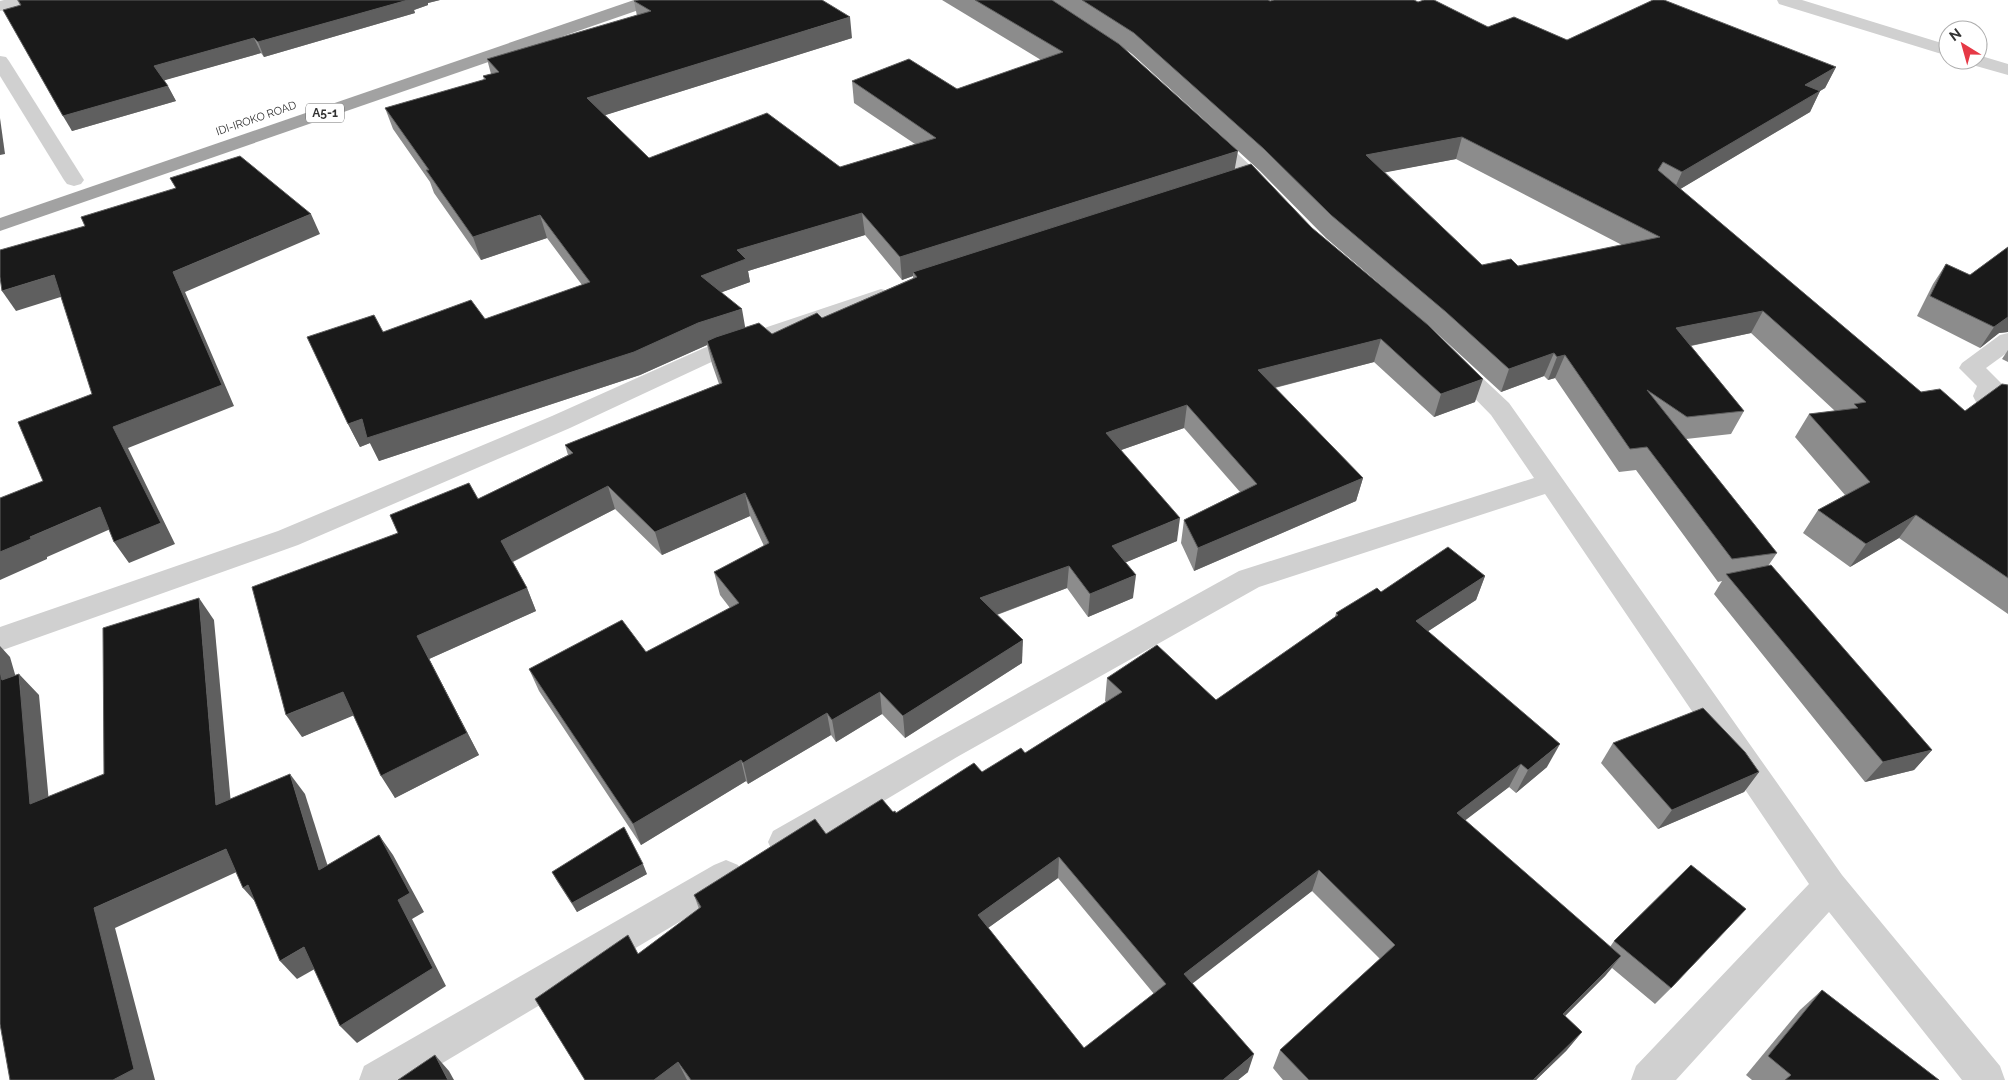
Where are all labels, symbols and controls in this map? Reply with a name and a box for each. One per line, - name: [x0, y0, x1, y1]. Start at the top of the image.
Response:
- north arrow: [1938, 20, 1988, 70]
- text: N: [1946, 25, 1964, 44]
- street label: IDI-IROKO ROAD: [214, 99, 298, 138]
- road number: A5-1: [306, 104, 344, 122]

